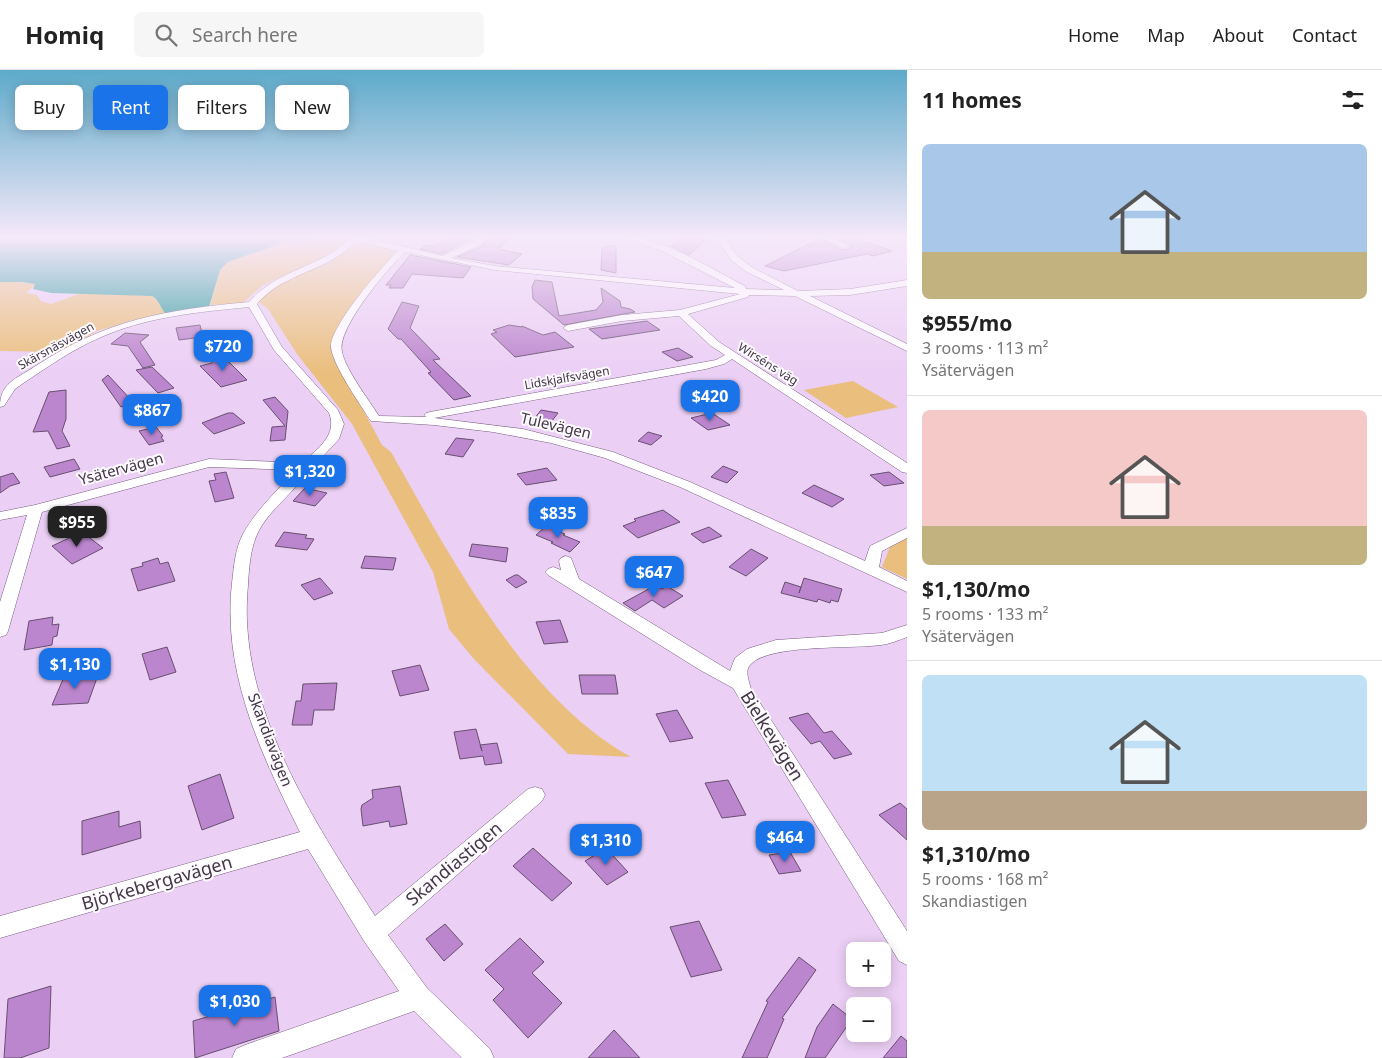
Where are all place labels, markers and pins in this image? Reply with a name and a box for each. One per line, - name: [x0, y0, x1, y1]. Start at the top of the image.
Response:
- pin: $720: [193, 330, 253, 372]
- pin: $420: [680, 380, 740, 422]
- pin: $867: [122, 394, 182, 436]
- pin: $1,320: [269, 454, 351, 497]
- pin: $835: [528, 496, 588, 539]
- pin: $955: [47, 506, 107, 548]
- pin: $647: [624, 556, 684, 598]
- pin: $1,130: [34, 648, 116, 690]
- pin: $464: [755, 820, 815, 863]
- pin: $1,310: [565, 824, 647, 866]
- pin: $1,030: [194, 984, 276, 1027]

